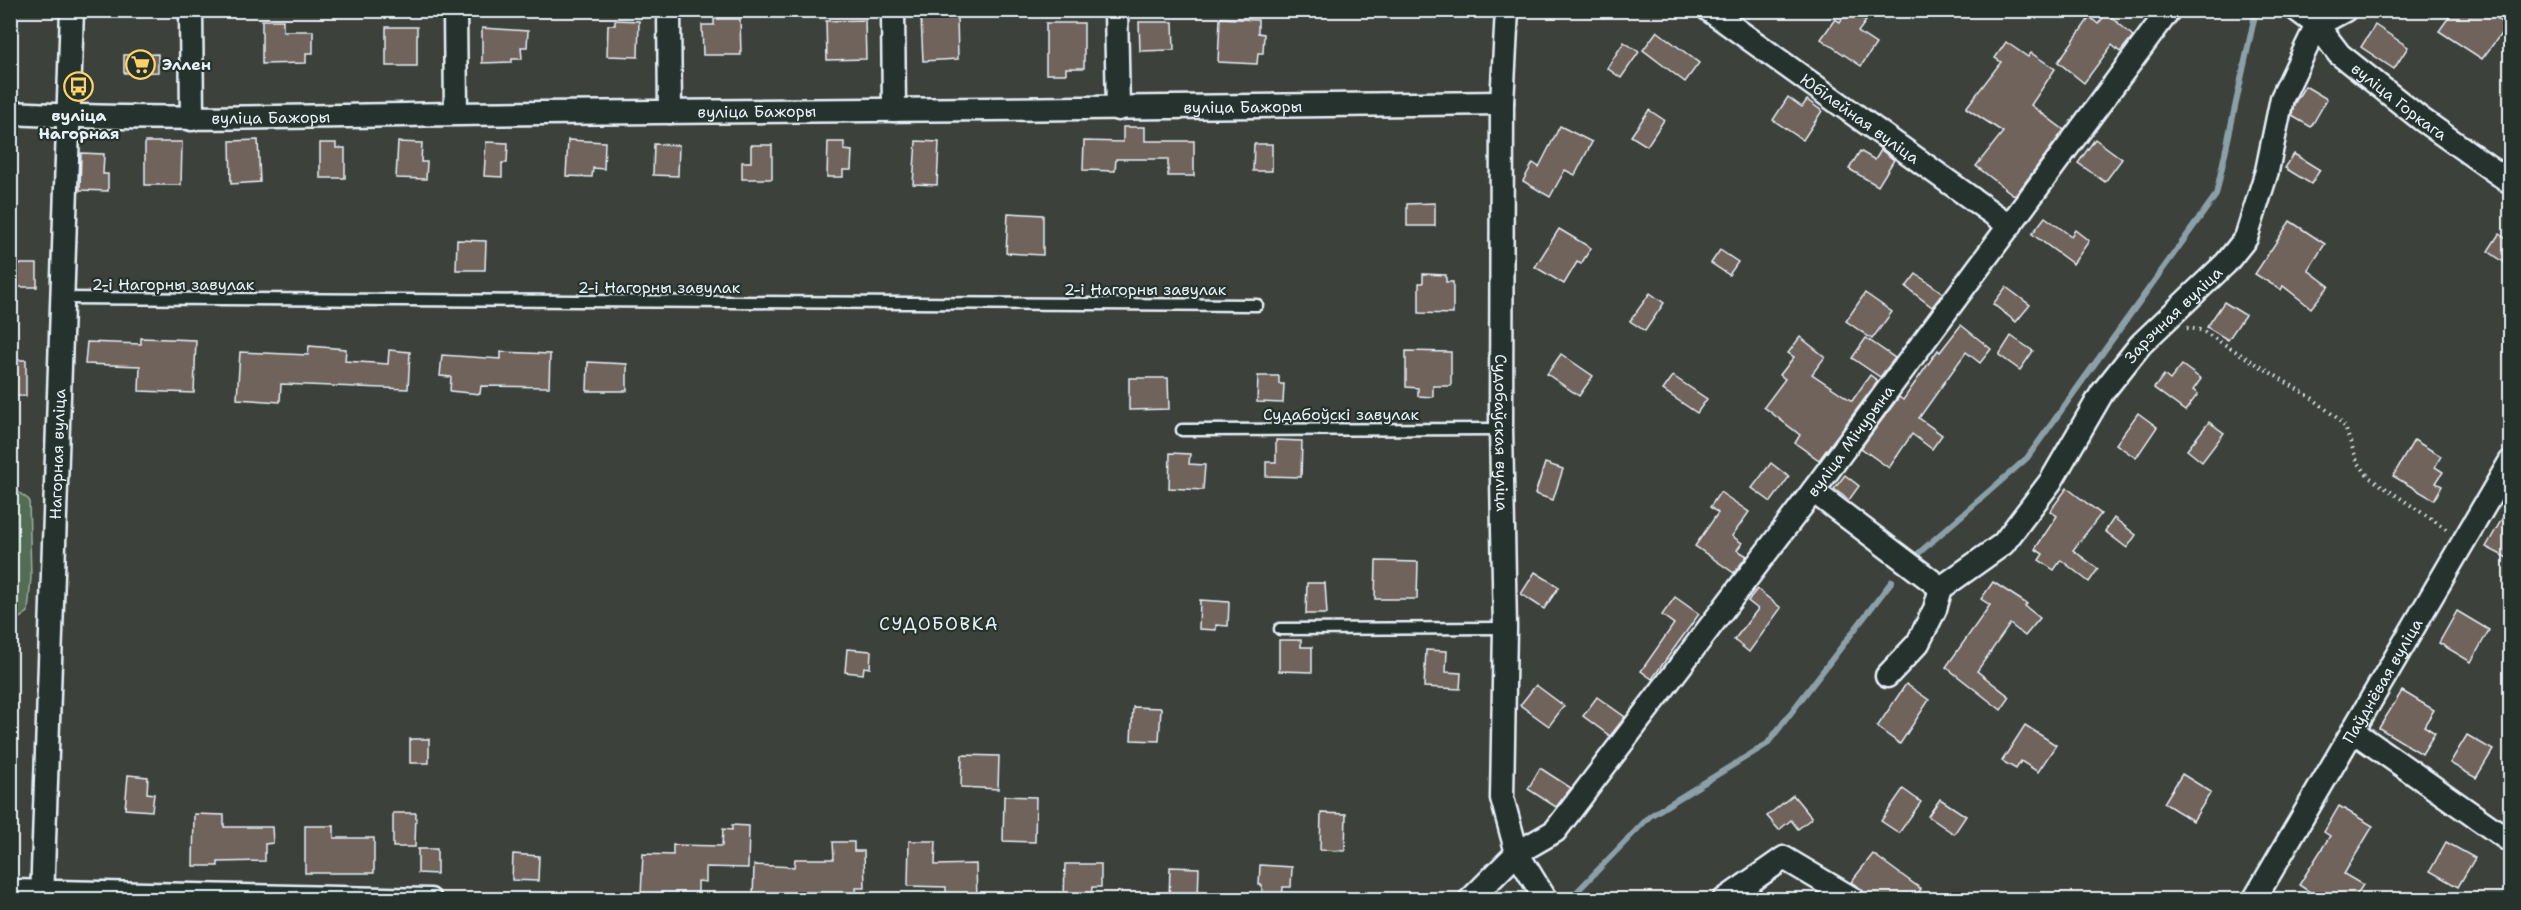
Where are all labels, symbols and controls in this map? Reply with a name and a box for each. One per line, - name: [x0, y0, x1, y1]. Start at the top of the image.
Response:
- supermarket icon: Эллен: [125, 48, 157, 80]
- place label: Эллен: [162, 54, 211, 75]
- street label: вуліца Горкага: [2347, 57, 2451, 145]
- street label: Юбілейная вуліца: [1796, 69, 1924, 168]
- bus stop icon: вуліца Нагорная: [63, 71, 95, 103]
- street label: вуліца Бажоры: [1183, 95, 1302, 118]
- street label: вуліца Бажоры: [697, 100, 816, 122]
- place label: вуліца Нагорная: [39, 105, 119, 144]
- street label: вуліца Бажоры: [211, 106, 331, 128]
- street label: Зарэчная вуліца: [2119, 262, 2227, 367]
- street label: 2-і Нагорны завулак: [92, 274, 255, 295]
- street label: 2-і Нагорны завулак: [578, 277, 741, 298]
- street label: 2-і Нагорны завулак: [1064, 279, 1227, 300]
- street label: Судобаўская вуліца: [1490, 354, 1513, 512]
- street label: вуліца Мічурына: [1802, 380, 1899, 501]
- street label: Нагорная вуліца: [44, 388, 70, 520]
- street label: Судабоўскі завулак: [1263, 404, 1419, 425]
- district label: СУДОБОВКА: [879, 612, 999, 636]
- street label: Паўднёвая вуліца: [2337, 614, 2427, 747]

